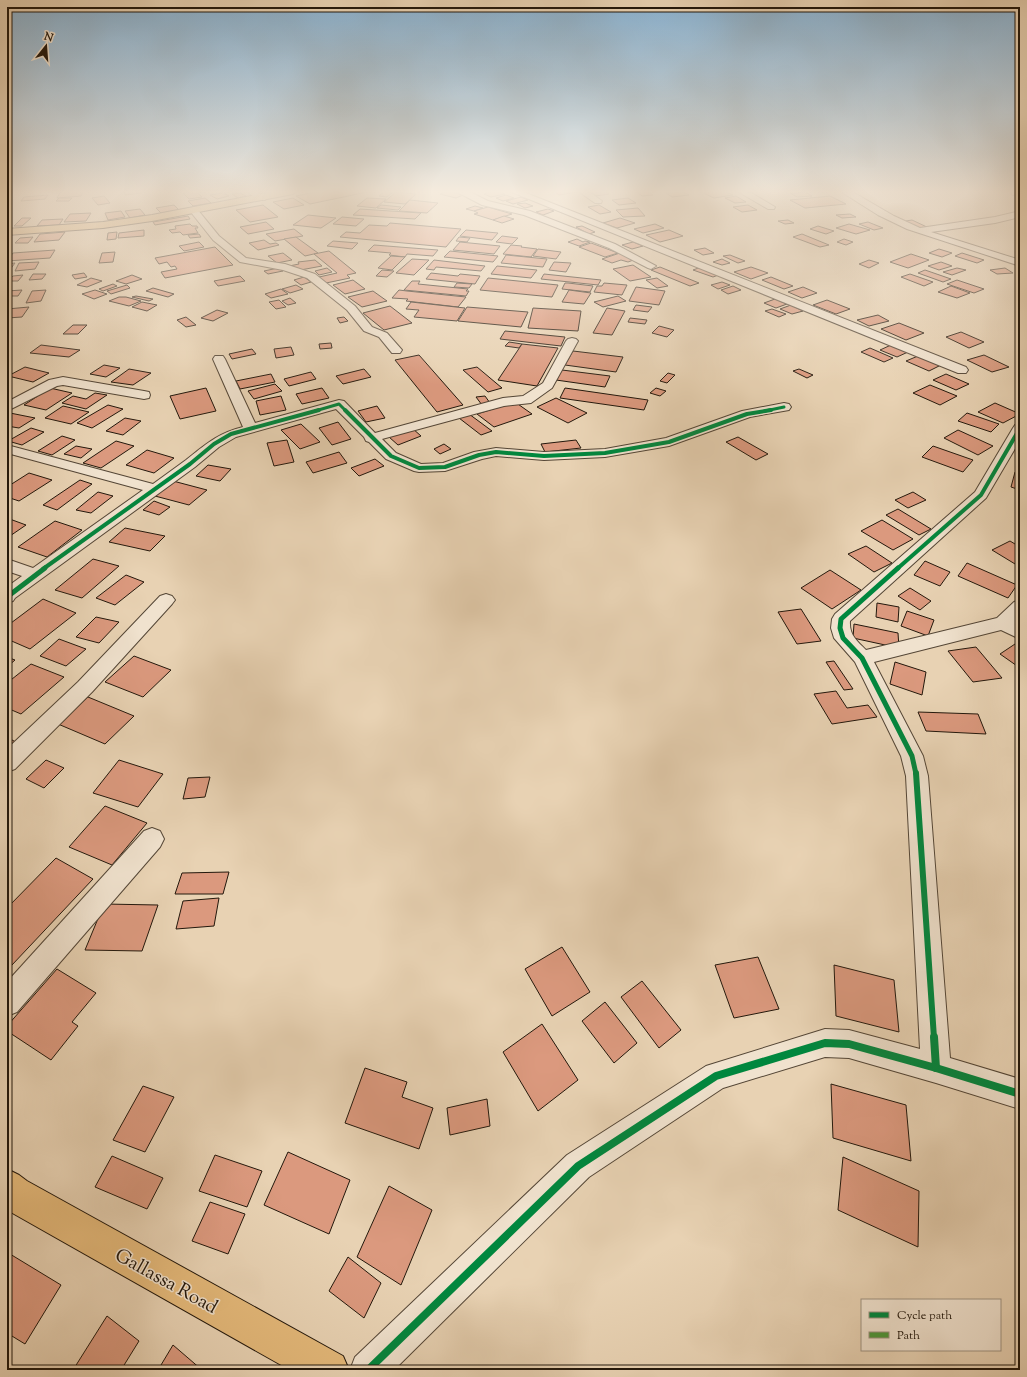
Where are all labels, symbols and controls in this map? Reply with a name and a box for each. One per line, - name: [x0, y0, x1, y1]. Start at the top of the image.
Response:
- north arrow: [26, 26, 66, 66]
- text: N: [41, 28, 55, 46]
- street label: Gallassa Road: [109, 1243, 222, 1322]
- legend: [861, 1299, 1001, 1351]
- text: Cycle path: [897, 1307, 952, 1325]
- text: Path: [897, 1327, 920, 1345]

